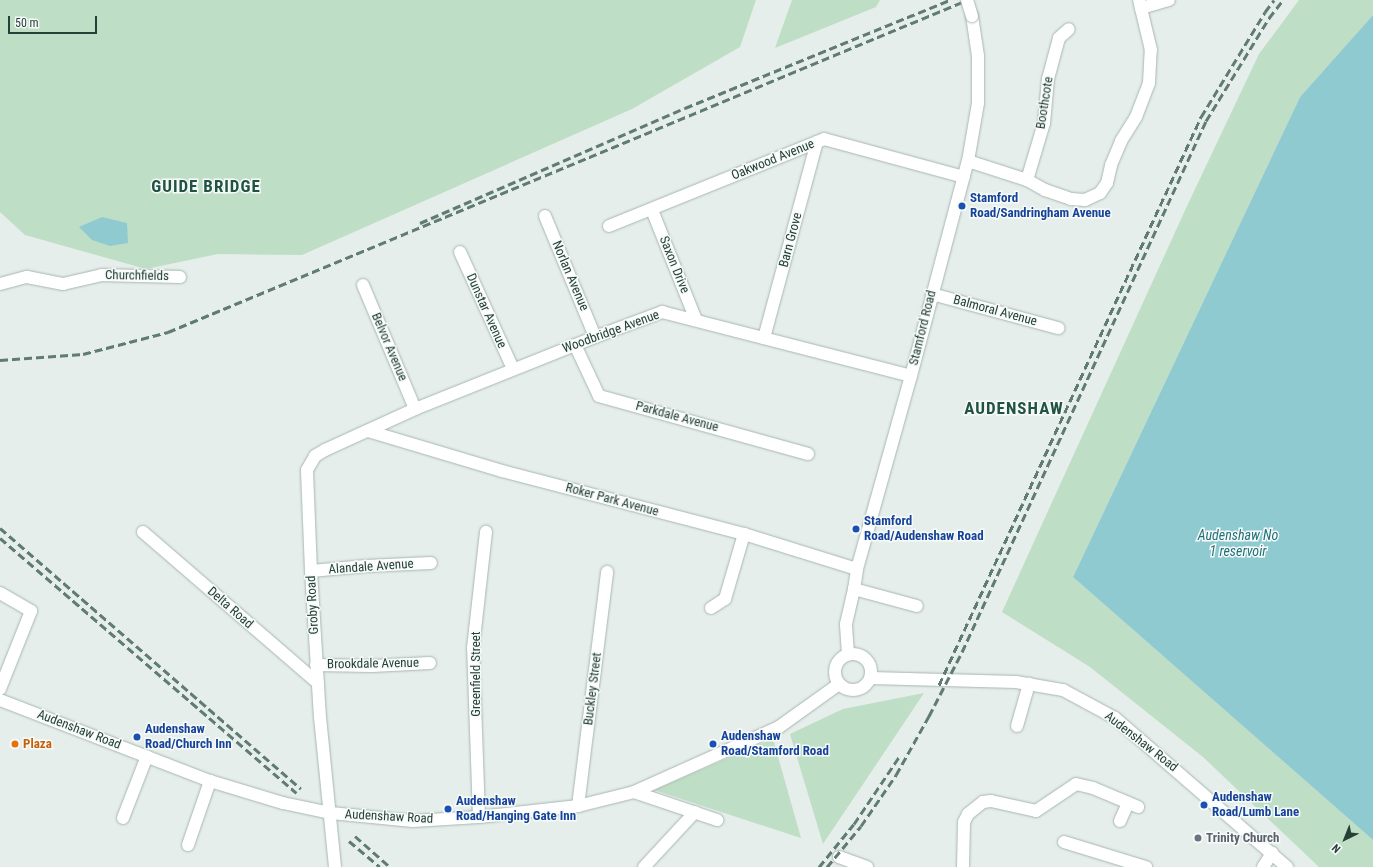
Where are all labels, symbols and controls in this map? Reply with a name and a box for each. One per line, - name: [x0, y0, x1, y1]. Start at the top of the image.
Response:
- scale bar: [10, 8, 99, 34]
- text: 50 m: [15, 16, 39, 30]
- street label: Boothcote: [1033, 76, 1057, 130]
- street label: Oakwood Avenue: [729, 136, 817, 184]
- district label: GUIDE BRIDGE: [151, 177, 261, 197]
- place label: Stamford Road/Sandringham Avenue: [970, 191, 1111, 222]
- marker: Stamford Road/Sandringham Avenue: [957, 201, 967, 211]
- street label: Barn Grove: [776, 211, 806, 269]
- street label: Saxon Drive: [655, 234, 693, 296]
- street label: Norlan Avenue: [548, 239, 592, 313]
- street label: Churchfields: [105, 268, 169, 284]
- street label: Dunstar Avenue: [463, 271, 509, 351]
- street label: Stamford Road: [906, 289, 940, 367]
- street label: Balmoral Avenue: [951, 292, 1039, 330]
- street label: Woodbridge Avenue: [560, 307, 662, 357]
- street label: Belvor Avenue: [368, 311, 410, 383]
- street label: Parkdale Avenue: [634, 398, 720, 436]
- district label: AUDENSHAW: [964, 399, 1064, 419]
- street label: Roker Park Avenue: [564, 480, 660, 520]
- place label: Stamford Road/Audenshaw Road: [864, 514, 984, 545]
- marker: Stamford Road/Audenshaw Road: [851, 524, 861, 534]
- water label: Audenshaw No 1 reservoir: [1198, 527, 1278, 560]
- street label: Alandale Avenue: [328, 556, 414, 578]
- street label: Groby Road: [304, 575, 322, 635]
- street label: Delta Road: [204, 584, 256, 632]
- street label: Greenfield Street: [468, 631, 484, 717]
- street label: Buckley Street: [581, 652, 605, 726]
- street label: Brookdale Avenue: [327, 655, 419, 673]
- street label: Audenshaw Road: [35, 707, 123, 753]
- street label: Audenshaw Road: [1101, 709, 1181, 775]
- place label: Audenshaw Road/Church Inn: [145, 722, 232, 753]
- place label: Audenshaw Road/Stamford Road: [721, 729, 829, 760]
- marker: Audenshaw Road/Church Inn: [132, 732, 142, 742]
- place label: Plaza: [23, 736, 52, 752]
- marker: Plaza: [10, 739, 20, 749]
- marker: Audenshaw Road/Stamford Road: [708, 739, 718, 749]
- place label: Audenshaw Road/Lumb Lane: [1212, 790, 1299, 821]
- place label: Audenshaw Road/Hanging Gate Inn: [456, 794, 576, 825]
- marker: Audenshaw Road/Lumb Lane: [1199, 800, 1209, 810]
- marker: Audenshaw Road/Hanging Gate Inn: [443, 804, 453, 814]
- street label: Audenshaw Road: [344, 807, 434, 827]
- north arrow: [1325, 819, 1365, 859]
- place label: Trinity Church: [1206, 830, 1279, 846]
- marker: Trinity Church: [1193, 833, 1203, 843]
- text: N: [1330, 841, 1343, 855]

